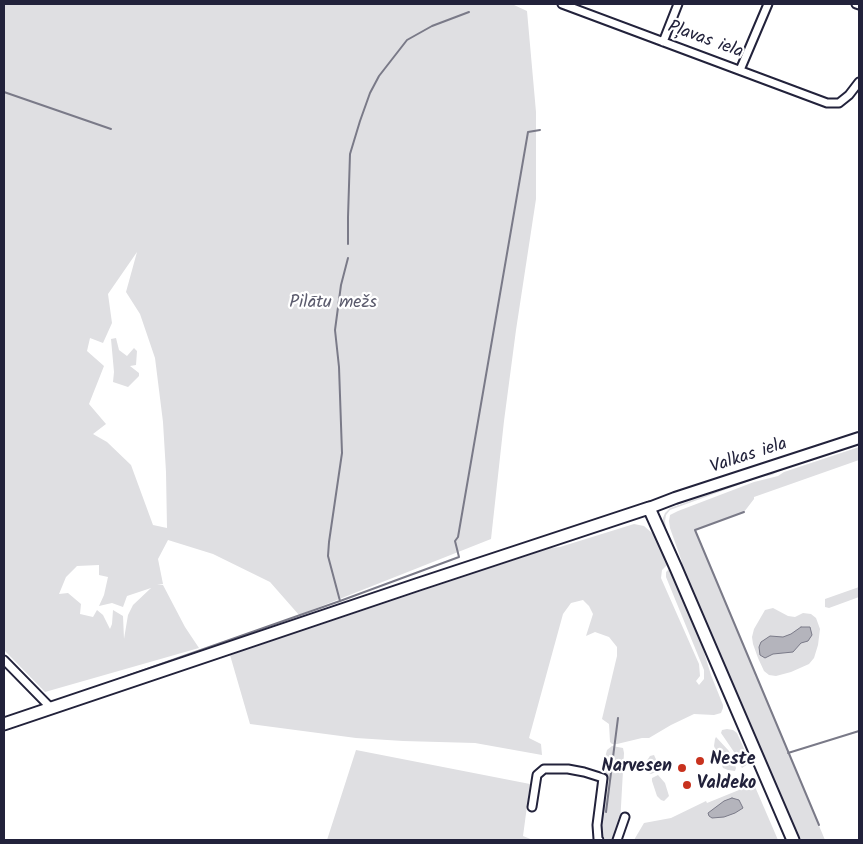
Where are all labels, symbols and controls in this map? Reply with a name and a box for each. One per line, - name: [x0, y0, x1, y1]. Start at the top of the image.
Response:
- street label: Pļavas iela: [664, 17, 746, 65]
- park label: Pilātu mežs: [289, 293, 377, 315]
- street label: Valkas iela: [708, 434, 790, 480]
- place label: Neste: [710, 750, 755, 772]
- marker: Neste: [694, 755, 706, 767]
- place label: Narvesen: [601, 757, 672, 779]
- marker: Narvesen: [676, 762, 688, 774]
- place label: Valdeko: [697, 774, 756, 796]
- marker: Valdeko: [681, 779, 693, 791]

